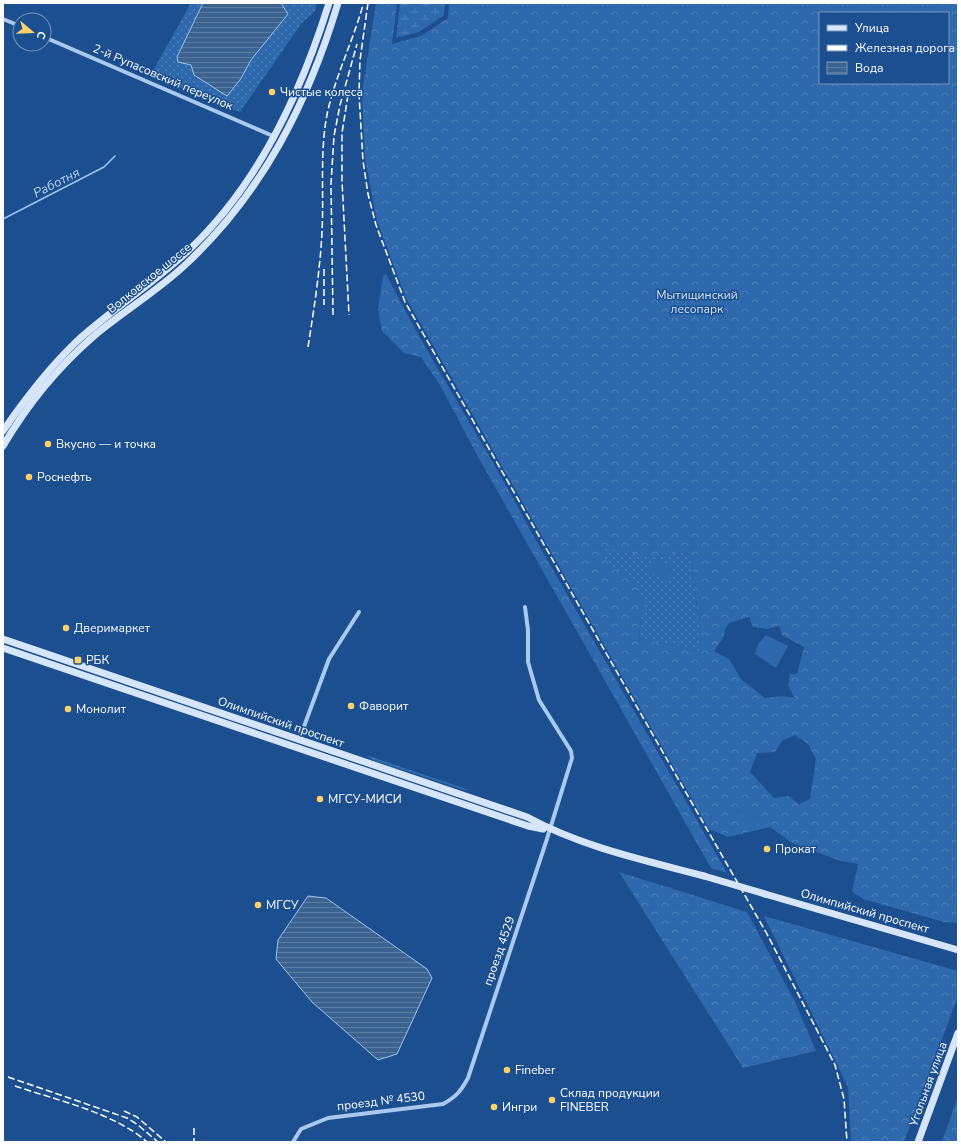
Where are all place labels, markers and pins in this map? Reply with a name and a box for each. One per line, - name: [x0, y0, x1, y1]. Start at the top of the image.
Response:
- place label: Чистые колеса: [280, 84, 363, 100]
- marker: Чистые колеса: [267, 87, 277, 97]
- place label: Вкусно — и точка: [56, 436, 156, 452]
- marker: Вкусно — и точка: [43, 439, 53, 449]
- place label: Роснефть: [37, 469, 92, 485]
- marker: Роснефть: [24, 472, 34, 482]
- place label: Дверимаркет: [74, 620, 151, 636]
- marker: Дверимаркет: [61, 623, 71, 633]
- place label: РБК: [86, 652, 110, 668]
- marker: РБК: [73, 655, 83, 665]
- place label: Фаворит: [359, 698, 409, 714]
- place label: Монолит: [76, 701, 127, 717]
- marker: Фаворит: [346, 701, 356, 711]
- marker: Монолит: [63, 704, 73, 714]
- place label: МГСУ-МИСИ: [328, 791, 402, 807]
- marker: МГСУ-МИСИ: [315, 794, 325, 804]
- place label: Прокат: [775, 841, 817, 857]
- marker: Прокат: [762, 844, 772, 854]
- place label: МГСУ: [266, 897, 299, 913]
- marker: МГСУ: [253, 900, 263, 910]
- place label: Fineber: [515, 1062, 556, 1078]
- marker: Fineber: [502, 1065, 512, 1075]
- place label: Склад продукции FINEBER: [560, 1085, 660, 1115]
- marker: Склад продукции FINEBER: [547, 1095, 557, 1105]
- place label: Ингри: [502, 1099, 537, 1115]
- marker: Ингри: [489, 1102, 499, 1112]

